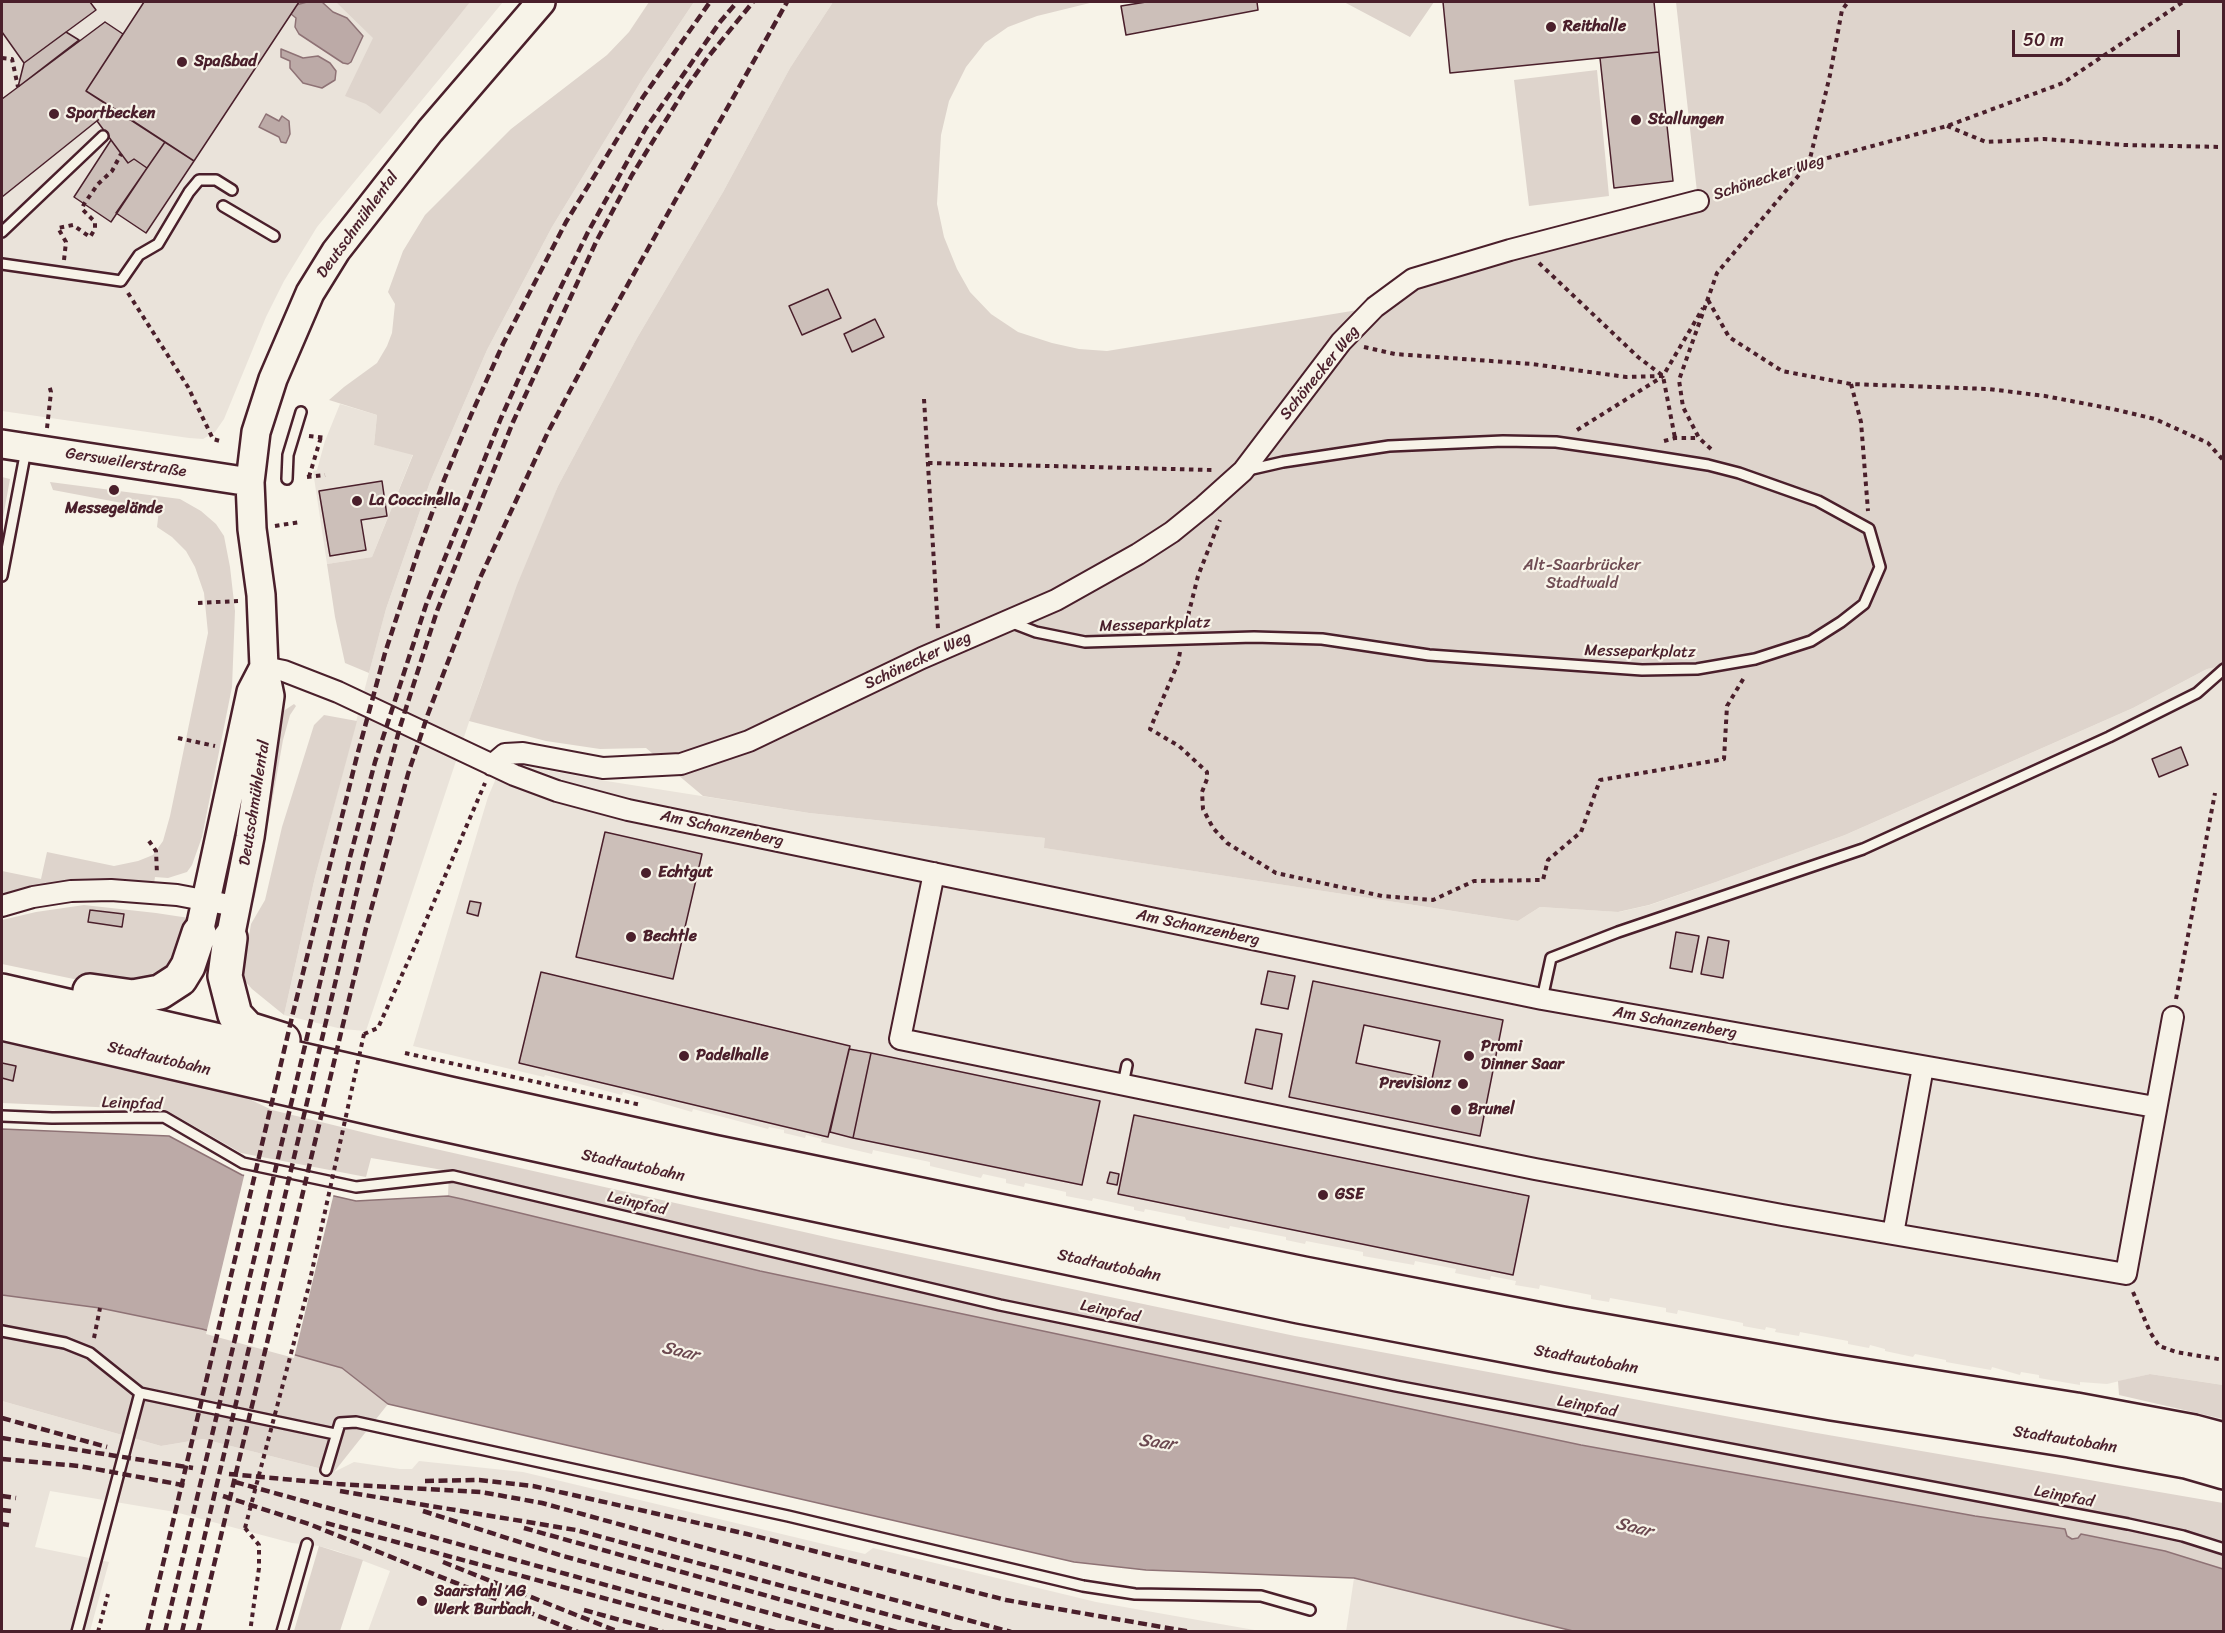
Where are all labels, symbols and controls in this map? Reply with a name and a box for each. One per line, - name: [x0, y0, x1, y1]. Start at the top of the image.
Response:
- place label: Reithalle: [1563, 17, 1626, 37]
- scale bar: [2015, 18, 2183, 56]
- marker: Reithalle: [1544, 20, 1558, 34]
- text: 50 m: [2023, 24, 2064, 56]
- place label: Spaßbad: [194, 52, 257, 72]
- marker: Spaßbad: [175, 55, 189, 69]
- place label: Sportbecken: [66, 104, 155, 124]
- marker: Sportbecken: [47, 107, 61, 121]
- place label: Stallungen: [1648, 110, 1724, 130]
- marker: Stallungen: [1629, 113, 1643, 127]
- street label: Schönecker Weg: [1711, 151, 1827, 205]
- street label: Deutschmühlental: [313, 168, 403, 282]
- street label: Schönecker Weg: [1276, 322, 1364, 424]
- street label: Gersweilerstraße: [64, 444, 188, 482]
- marker: Messegelände: [107, 483, 121, 497]
- place label: La Coccinella: [369, 491, 461, 511]
- marker: La Coccinella: [350, 494, 364, 508]
- place label: Messegelände: [65, 499, 163, 519]
- park label: Alt-Saarbrücker Stadtwald: [1523, 556, 1641, 594]
- street label: Messeparkplatz: [1099, 613, 1211, 637]
- street label: Schönecker Weg: [862, 628, 974, 694]
- street label: Messeparkplatz: [1584, 641, 1696, 663]
- street label: Deutschmühlental: [236, 739, 274, 867]
- street label: Am Schanzenberg: [659, 807, 785, 851]
- place label: Echtgut: [658, 863, 713, 883]
- marker: Echtgut: [639, 866, 653, 880]
- street label: Am Schanzenberg: [1135, 906, 1261, 950]
- place label: Bechtle: [643, 927, 697, 947]
- marker: Bechtle: [624, 930, 638, 944]
- street label: Am Schanzenberg: [1612, 1003, 1738, 1043]
- place label: Promi Dinner Saar: [1481, 1037, 1564, 1075]
- street label: Stadtautobahn: [106, 1038, 212, 1080]
- place label: Padelhalle: [696, 1046, 769, 1066]
- marker: Padelhalle: [677, 1049, 691, 1063]
- marker: Promi Dinner Saar: [1462, 1049, 1476, 1063]
- place label: Previsionz: [1379, 1074, 1451, 1094]
- marker: Previsionz: [1456, 1077, 1470, 1091]
- street label: Leinpfad: [101, 1093, 163, 1115]
- place label: Brunel: [1468, 1100, 1515, 1120]
- marker: Brunel: [1449, 1103, 1463, 1117]
- street label: Stadtautobahn: [580, 1146, 686, 1186]
- place label: GSE: [1335, 1185, 1364, 1205]
- street label: Leinpfad: [605, 1188, 669, 1220]
- marker: GSE: [1316, 1188, 1330, 1202]
- street label: Stadtautobahn: [1056, 1246, 1162, 1286]
- street label: Leinpfad: [1078, 1296, 1142, 1328]
- water label: Saar: [660, 1337, 700, 1367]
- street label: Stadtautobahn: [1533, 1341, 1639, 1379]
- street label: Leinpfad: [1555, 1392, 1619, 1422]
- street label: Stadtautobahn: [2012, 1422, 2118, 1458]
- water label: Saar: [1137, 1430, 1177, 1456]
- street label: Leinpfad: [2032, 1482, 2096, 1512]
- water label: Saar: [1614, 1513, 1654, 1543]
- place label: Saarstahl AG Werk Burbach: [434, 1582, 532, 1620]
- marker: Saarstahl AG Werk Burbach: [415, 1594, 429, 1608]

